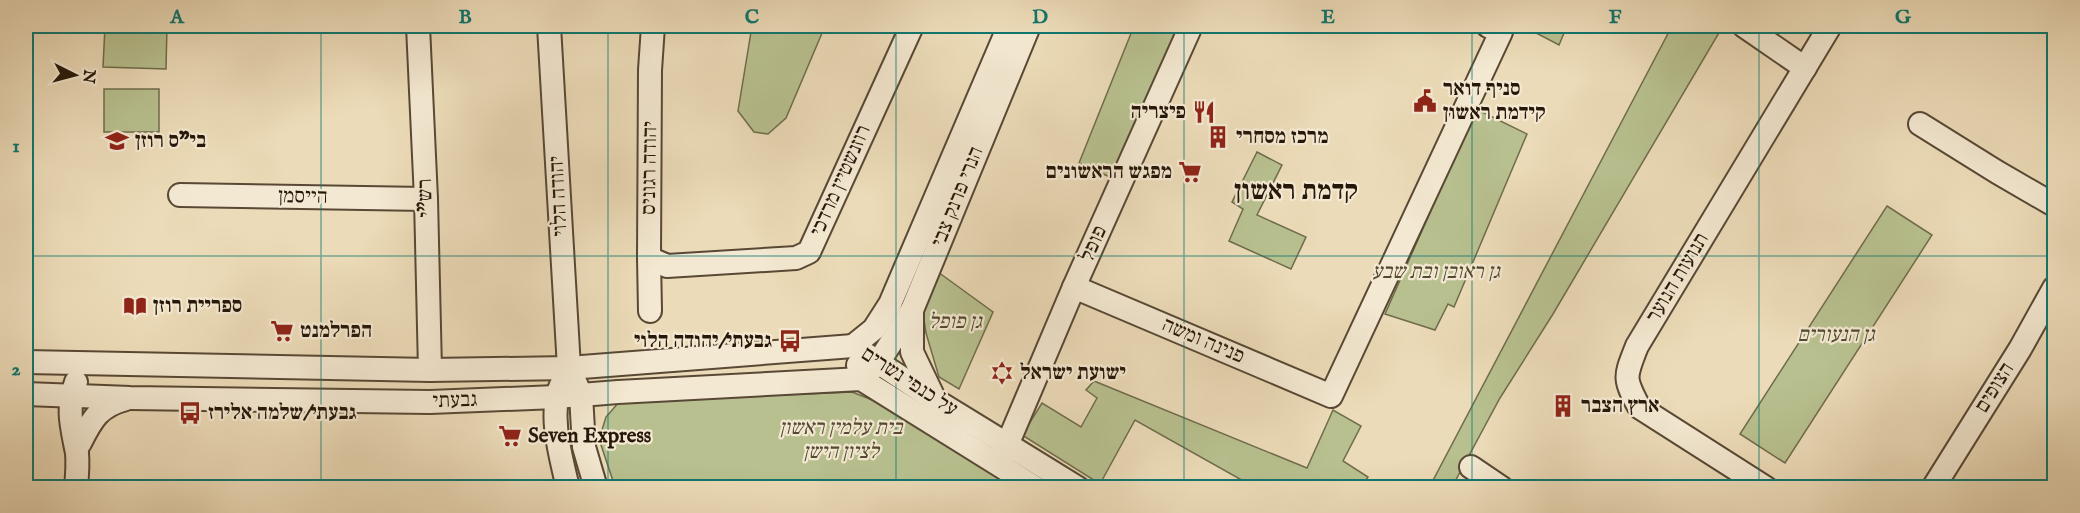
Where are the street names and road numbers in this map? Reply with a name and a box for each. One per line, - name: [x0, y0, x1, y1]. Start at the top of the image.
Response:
- street label: יהודה רגוניס: [636, 121, 664, 215]
- street label: רוזנשטיין מרדכי: [804, 121, 878, 241]
- street label: הנרי פרנק צבי: [926, 143, 990, 251]
- street label: יהודה הלוי: [543, 155, 575, 237]
- street label: רש"י: [412, 178, 440, 218]
- street label: הייסמן: [278, 183, 328, 211]
- street label: פופל: [1074, 222, 1114, 266]
- street label: תנועות הנוער: [1641, 228, 1715, 328]
- street label: פנינה ומשה: [1158, 312, 1248, 370]
- street label: על כנפי נשרים: [856, 341, 962, 423]
- street label: הצופים: [1969, 358, 2021, 418]
- street label: גבעתי: [432, 387, 478, 415]

